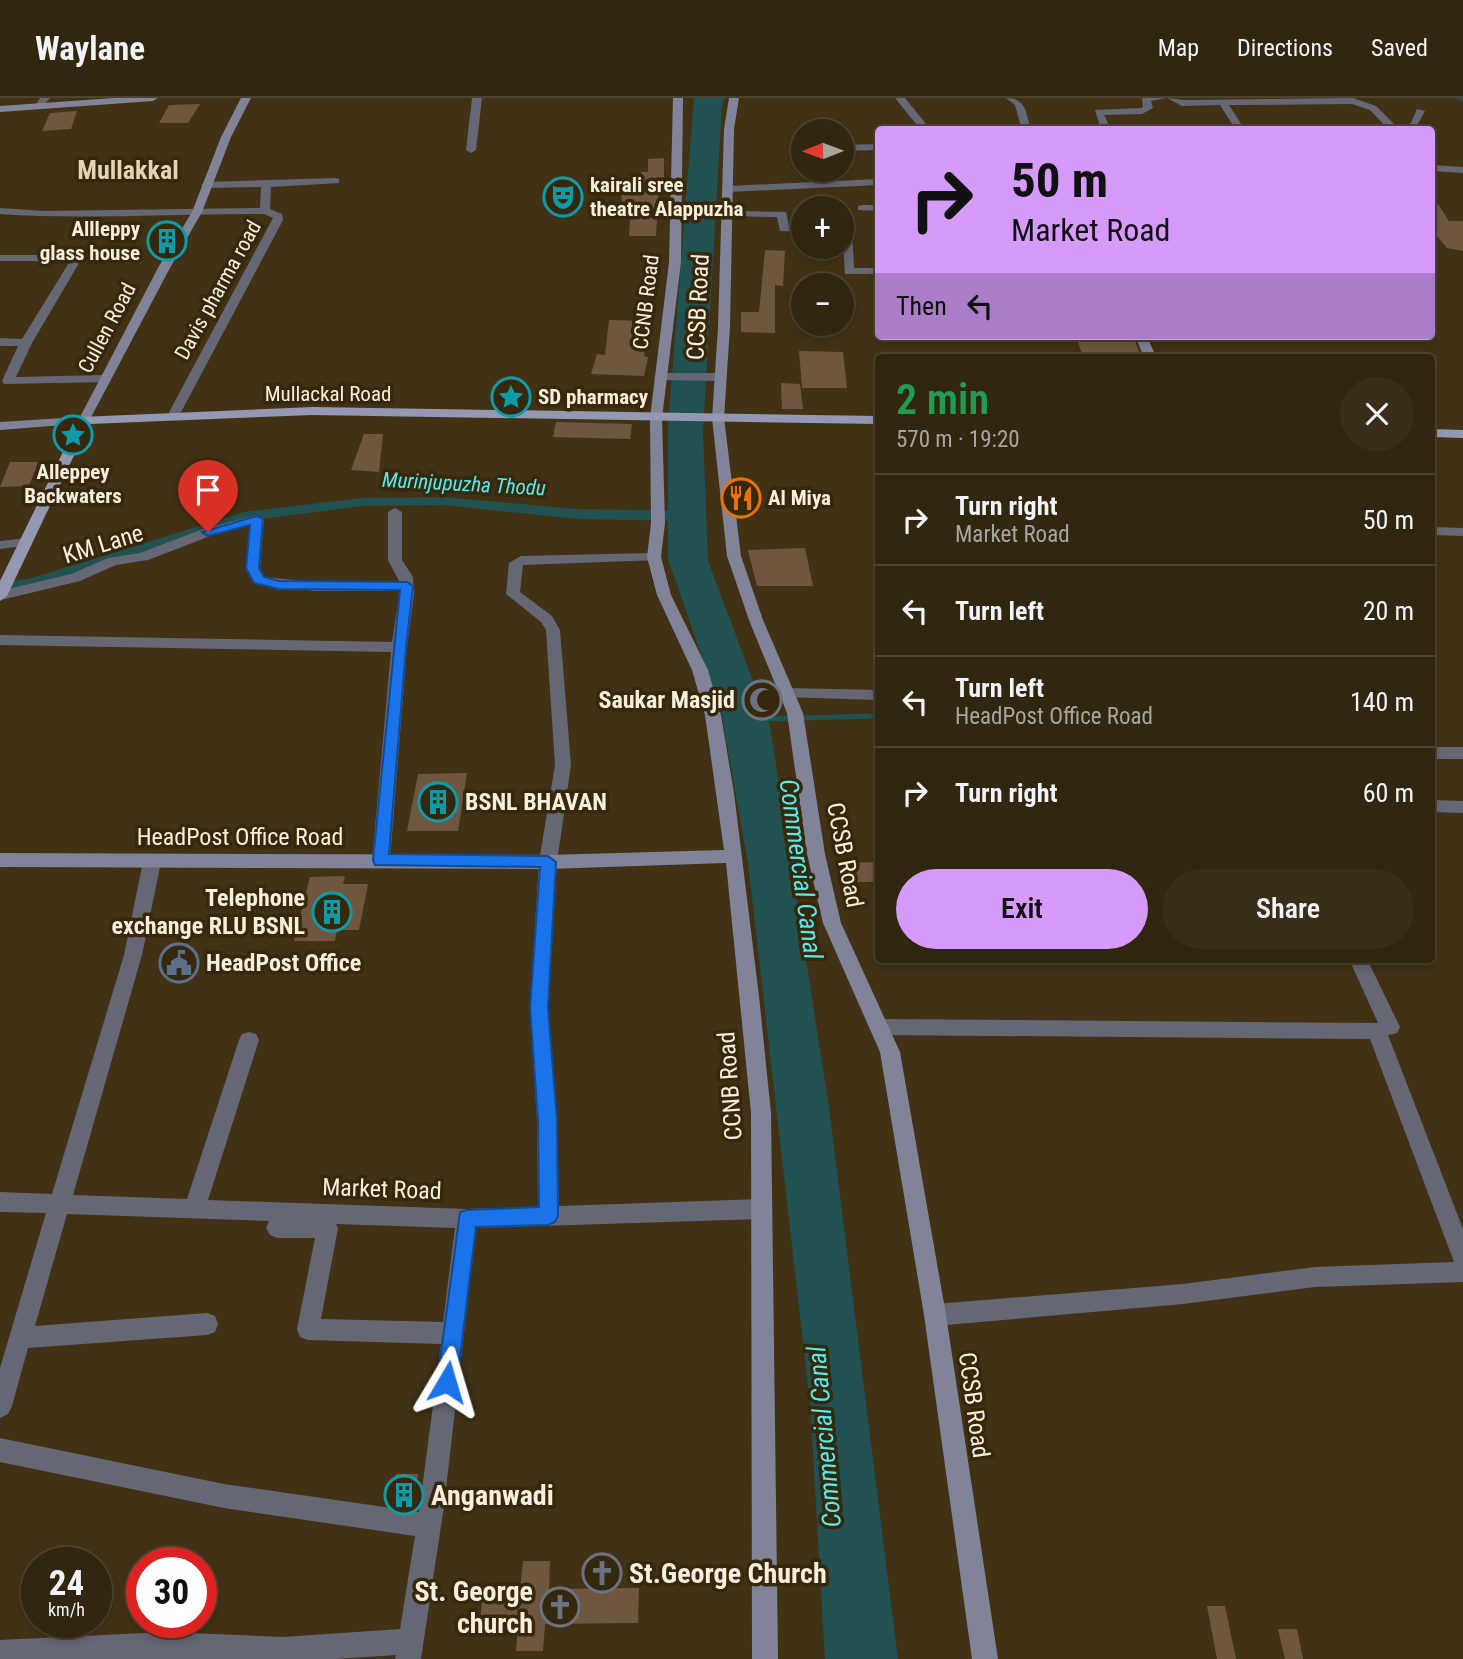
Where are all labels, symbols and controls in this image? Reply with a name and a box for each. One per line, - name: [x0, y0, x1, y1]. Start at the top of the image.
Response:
- text: Waylane: [35, 29, 145, 68]
- text: Map: [1158, 34, 1199, 62]
- text: Directions: [1237, 34, 1333, 62]
- text: Saved: [1371, 34, 1428, 62]
- north arrow: [791, 119, 854, 182]
- map controls: [791, 119, 854, 336]
- text: 50 m: [1011, 152, 1108, 209]
- icon: right: [896, 154, 987, 245]
- district label: Mullakkal: [77, 155, 179, 185]
- place label: kairali sree theatre Alappuzha: [590, 173, 743, 221]
- theatre icon: kairali sree theatre Alappuzha: [542, 176, 584, 218]
- button: +: [791, 196, 854, 259]
- text: Market Road: [1011, 211, 1170, 249]
- street label: Davis pharma road: [170, 216, 266, 364]
- place label: Allleppy glass house: [40, 217, 141, 265]
- building icon: Allleppy glass house: [146, 220, 188, 262]
- street label: CCNB Road: [628, 253, 664, 351]
- street label: CCSB Road: [681, 253, 715, 361]
- button: −: [791, 273, 854, 336]
- street label: Cullen Road: [73, 279, 141, 377]
- icon: left: [961, 287, 999, 325]
- text: Then: [896, 291, 947, 321]
- text: 2 min: [896, 375, 989, 424]
- place icon: SD pharmacy: [490, 376, 532, 418]
- button: close: [1340, 377, 1414, 451]
- street label: Mullackal Road: [265, 382, 391, 406]
- place label: SD pharmacy: [538, 385, 649, 409]
- place icon: Alleppey Backwaters: [52, 414, 94, 456]
- text: 570 m · 19:20: [896, 426, 1020, 453]
- place label: Alleppey Backwaters: [24, 460, 122, 508]
- pin: [178, 460, 238, 532]
- water label: Murinjupuzha Thodu: [382, 468, 547, 500]
- icon: arrive: [189, 471, 227, 509]
- restaurant icon: Al Miya: [720, 477, 762, 519]
- place label: Al Miya: [768, 486, 831, 510]
- text: Turn right: [955, 491, 1057, 521]
- icon: right: [896, 501, 934, 539]
- text: 50 m: [1363, 505, 1414, 535]
- street label: KM Lane: [59, 519, 147, 569]
- text: Market Road: [955, 521, 1070, 548]
- icon: left: [896, 592, 934, 630]
- text: Turn left: [955, 596, 1044, 626]
- text: 20 m: [1363, 596, 1414, 626]
- text: Turn left: [955, 673, 1044, 703]
- mosque icon: Saukar Masjid: [741, 679, 783, 721]
- icon: left: [896, 683, 934, 721]
- place label: Saukar Masjid: [598, 686, 735, 714]
- text: 140 m: [1350, 687, 1414, 717]
- text: HeadPost Office Road: [955, 703, 1153, 730]
- icon: right: [896, 774, 934, 812]
- water label: Commercial Canal: [773, 777, 829, 962]
- text: Turn right: [955, 778, 1057, 808]
- text: 60 m: [1363, 778, 1414, 808]
- building icon: BSNL BHAVAN: [417, 781, 459, 823]
- place label: BSNL BHAVAN: [465, 788, 607, 816]
- street label: CCSB Road: [821, 800, 869, 910]
- street label: HeadPost Office Road: [137, 823, 343, 851]
- button: Exit: [896, 869, 1148, 949]
- button: Share: [1162, 869, 1414, 949]
- place label: Telephone exchange RLU BSNL: [112, 884, 305, 940]
- building icon: Telephone exchange RLU BSNL: [311, 891, 353, 933]
- public building icon: HeadPost Office: [158, 942, 200, 984]
- place label: HeadPost Office: [206, 949, 361, 977]
- street label: CCNB Road: [712, 1031, 748, 1141]
- street label: Market Road: [322, 1173, 442, 1205]
- water label: Commercial Canal: [801, 1344, 847, 1529]
- position arrow: [410, 1345, 484, 1419]
- street label: CCSB Road: [953, 1350, 995, 1460]
- building icon: Anganwadi: [383, 1474, 425, 1516]
- place label: Anganwadi: [431, 1479, 554, 1512]
- speed limit sign: 30: [126, 1547, 217, 1638]
- church icon: St.George Church: [581, 1552, 623, 1594]
- place label: St.George Church: [629, 1557, 827, 1590]
- text: 24: [49, 1563, 84, 1604]
- place label: St. George church: [414, 1575, 533, 1640]
- church icon: St. George church: [539, 1586, 581, 1628]
- text: km/h: [48, 1599, 85, 1620]

